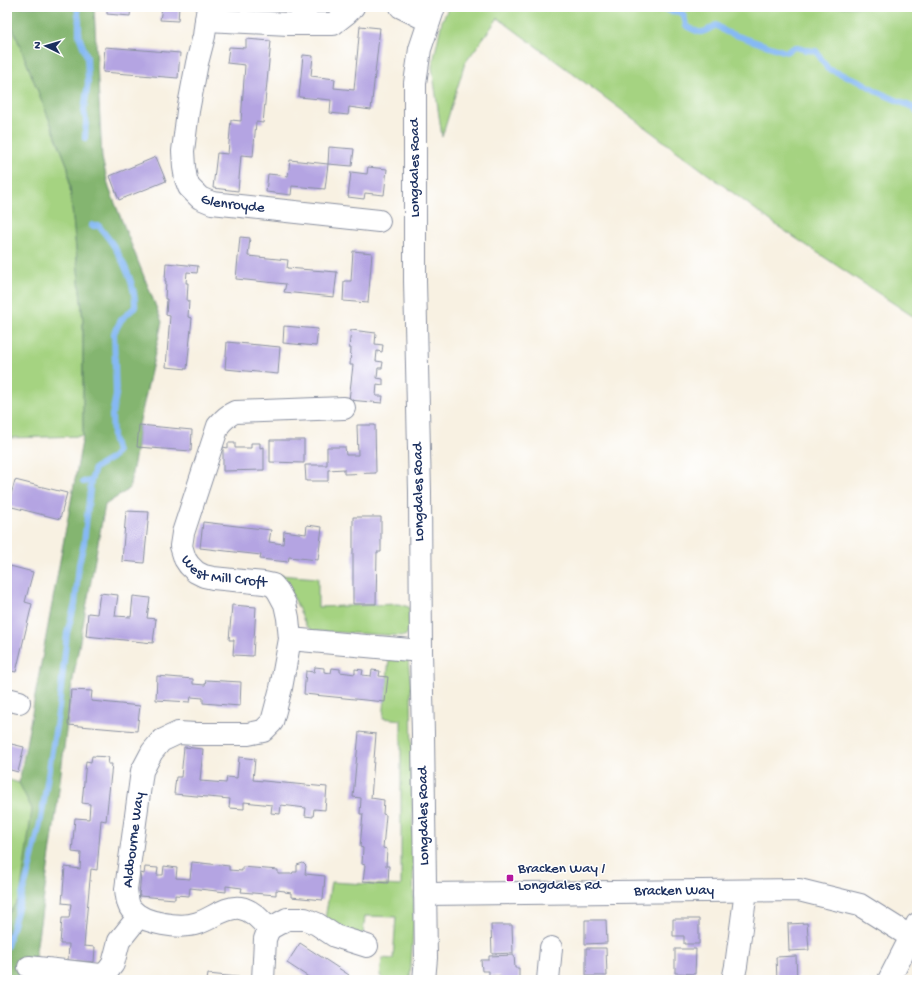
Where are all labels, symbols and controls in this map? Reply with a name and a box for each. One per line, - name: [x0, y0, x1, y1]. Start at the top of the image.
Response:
- north arrow: [26, 26, 66, 66]
- text: N: [32, 41, 44, 49]
- street label: Longdales Road: [406, 117, 424, 217]
- street label: Glenroyde: [198, 190, 266, 218]
- street label: Longdales Road: [409, 441, 429, 542]
- street label: West Mill Croft: [176, 552, 269, 592]
- street label: Longdales Road: [414, 765, 434, 866]
- street label: Aldbourne Way: [119, 791, 149, 889]
- place label: Bracken Way / Longdales Rd: [517, 860, 606, 895]
- marker: Bracken Way / Longdales Rd: [505, 873, 515, 883]
- street label: Bracken Way: [633, 882, 715, 901]

